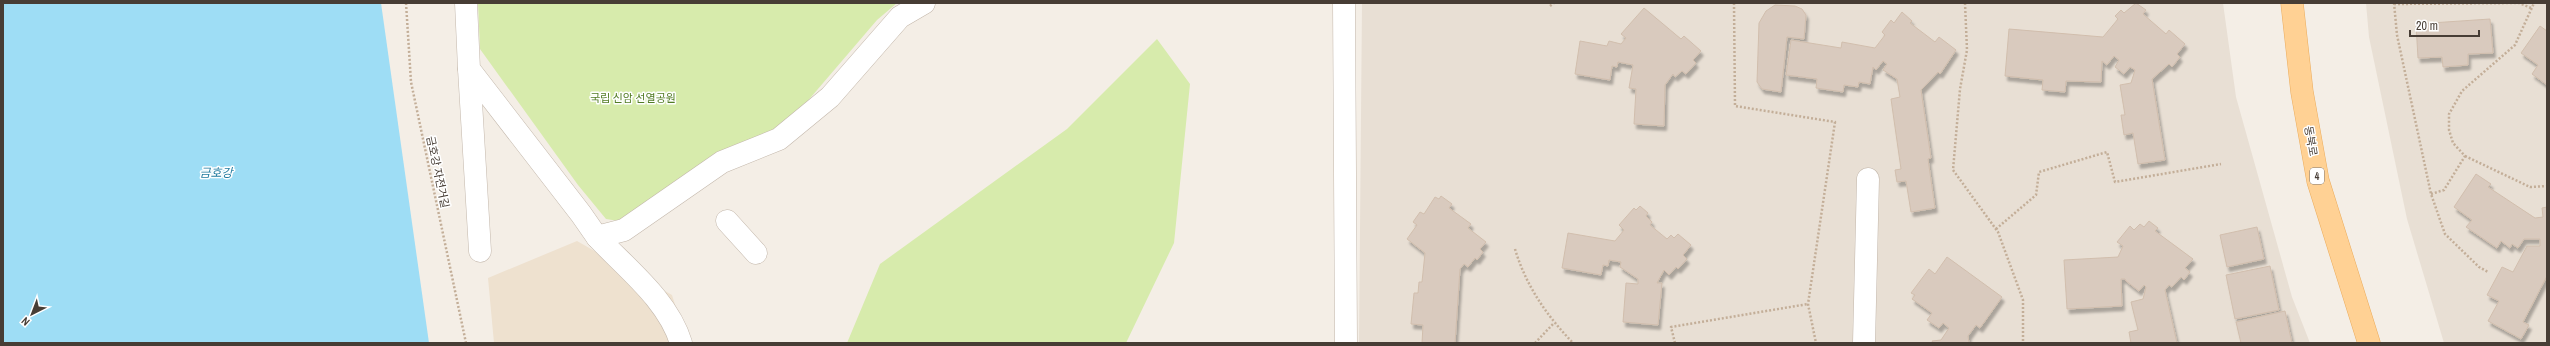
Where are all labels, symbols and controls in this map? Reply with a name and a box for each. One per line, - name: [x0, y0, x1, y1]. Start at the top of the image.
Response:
- scale bar: [2410, 12, 2479, 38]
- text: 20 m: [2416, 18, 2438, 34]
- park label: 국립 신암 선열공원: [590, 91, 676, 105]
- street label: 동북로: [2301, 125, 2321, 157]
- street label: 금호강 자전거길: [424, 135, 452, 209]
- water label: 금호강: [199, 165, 235, 181]
- road number: 4: [2310, 168, 2324, 184]
- north arrow: [12, 294, 52, 334]
- text: N: [18, 314, 32, 329]

